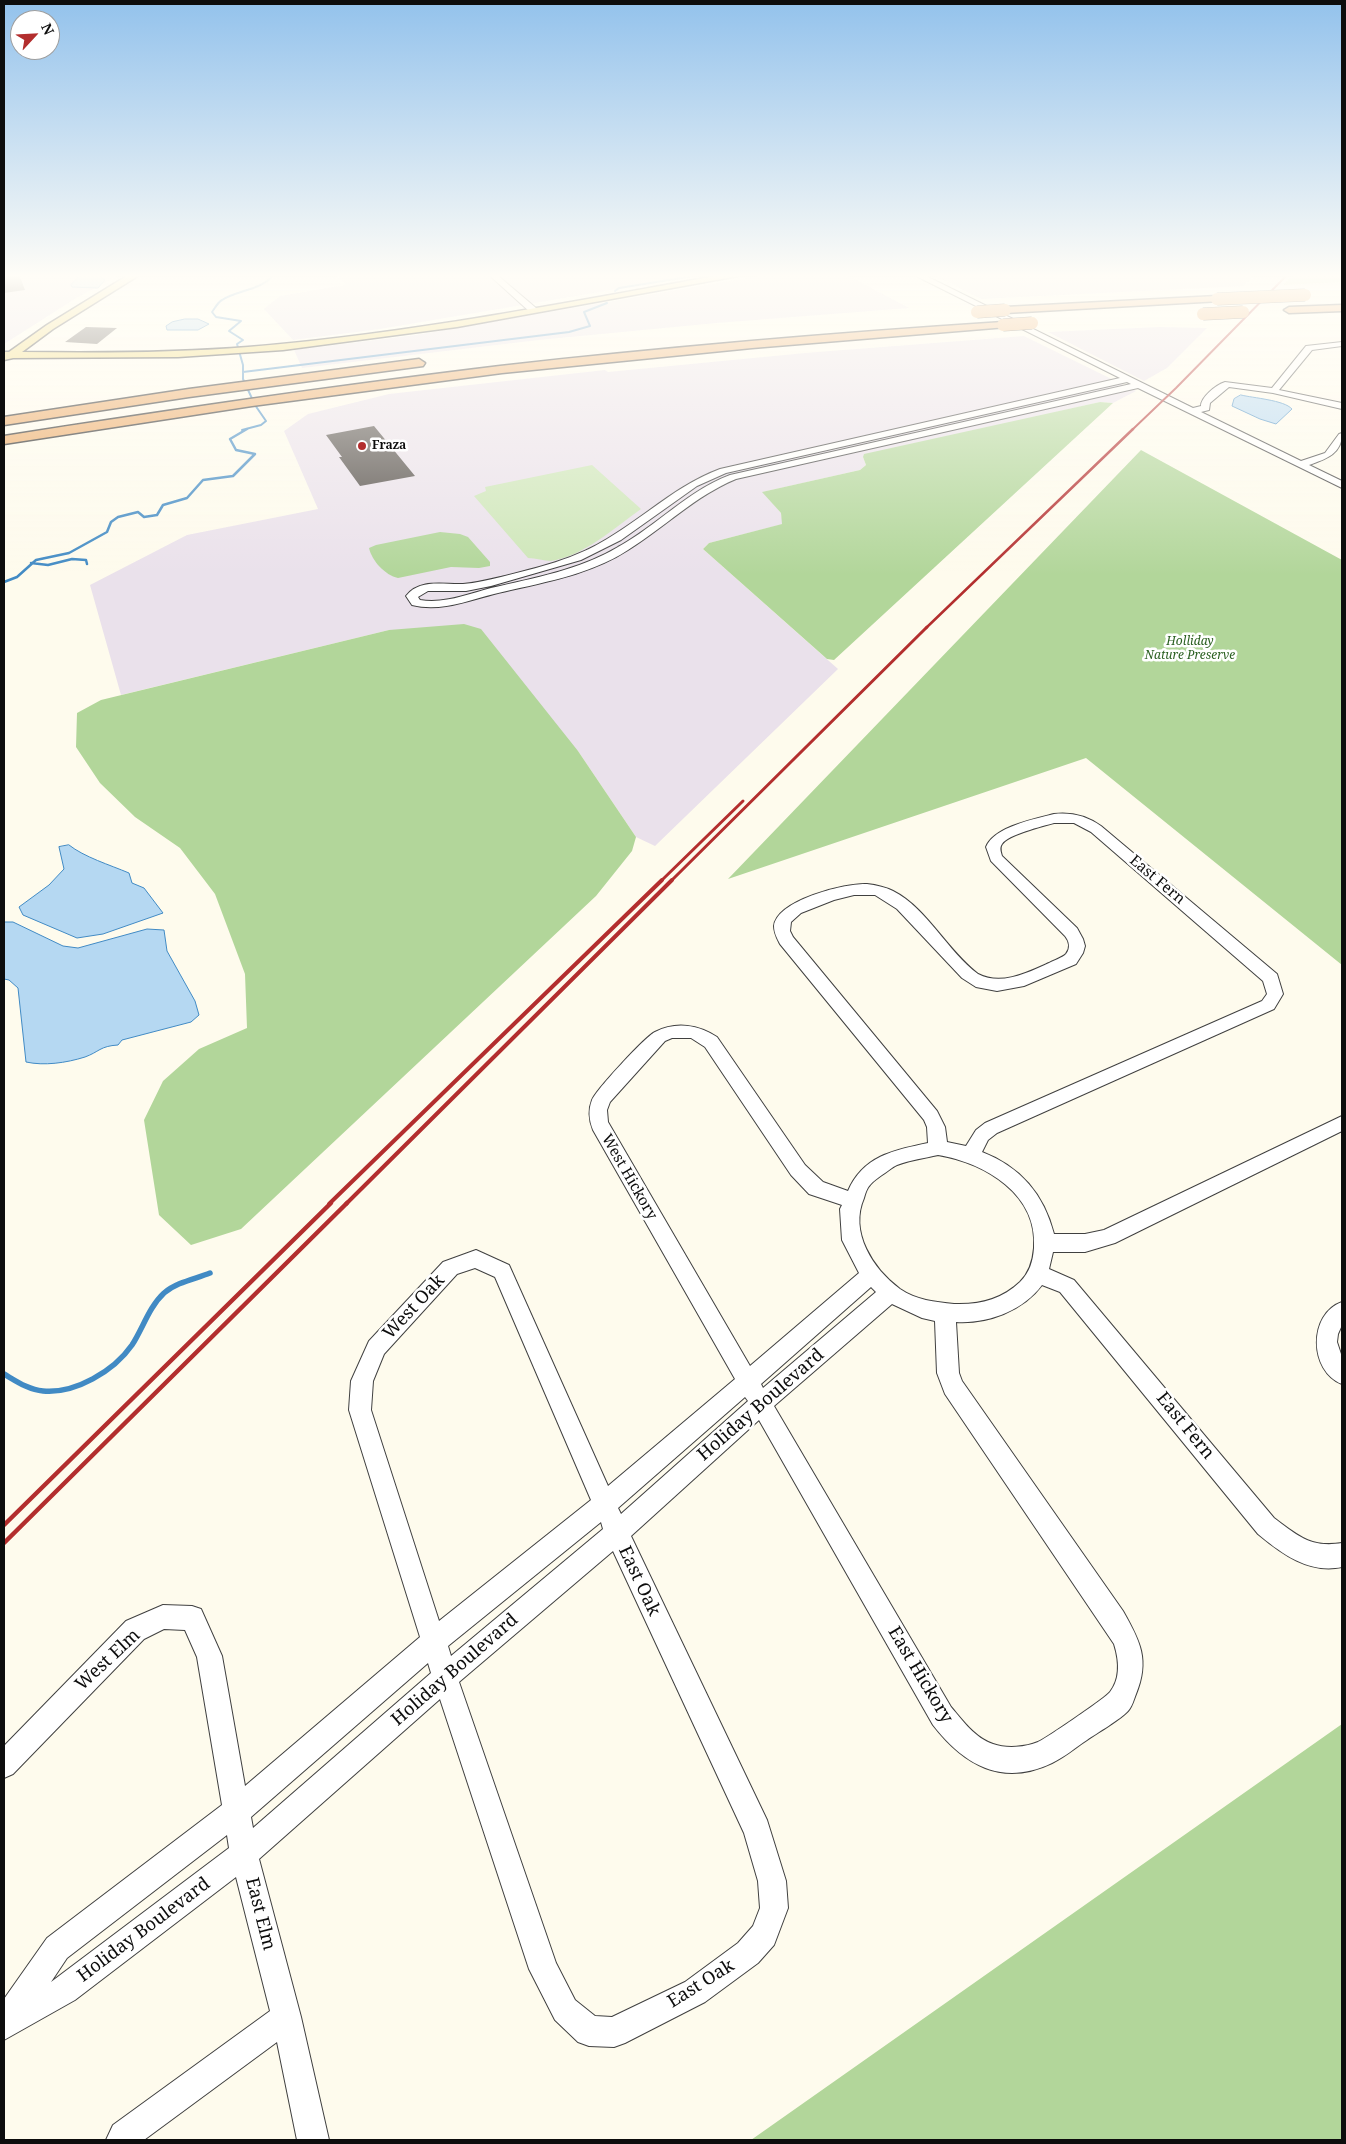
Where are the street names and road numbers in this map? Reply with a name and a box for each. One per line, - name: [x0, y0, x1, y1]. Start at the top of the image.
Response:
- street label: East Fern: [1126, 852, 1188, 908]
- street label: West Hickory: [597, 1131, 661, 1223]
- street label: West Oak: [379, 1270, 449, 1344]
- street label: Holiday Boulevard: [693, 1344, 829, 1466]
- street label: East Fern: [1151, 1388, 1219, 1464]
- street label: East Oak: [613, 1543, 665, 1619]
- street label: Holiday Boulevard: [387, 1609, 523, 1731]
- street label: East Hickory: [883, 1623, 957, 1727]
- street label: West Elm: [71, 1625, 145, 1695]
- street label: Holiday Boulevard: [73, 1873, 215, 1987]
- street label: East Elm: [241, 1875, 279, 1953]
- street label: East Oak: [664, 1955, 738, 2013]

